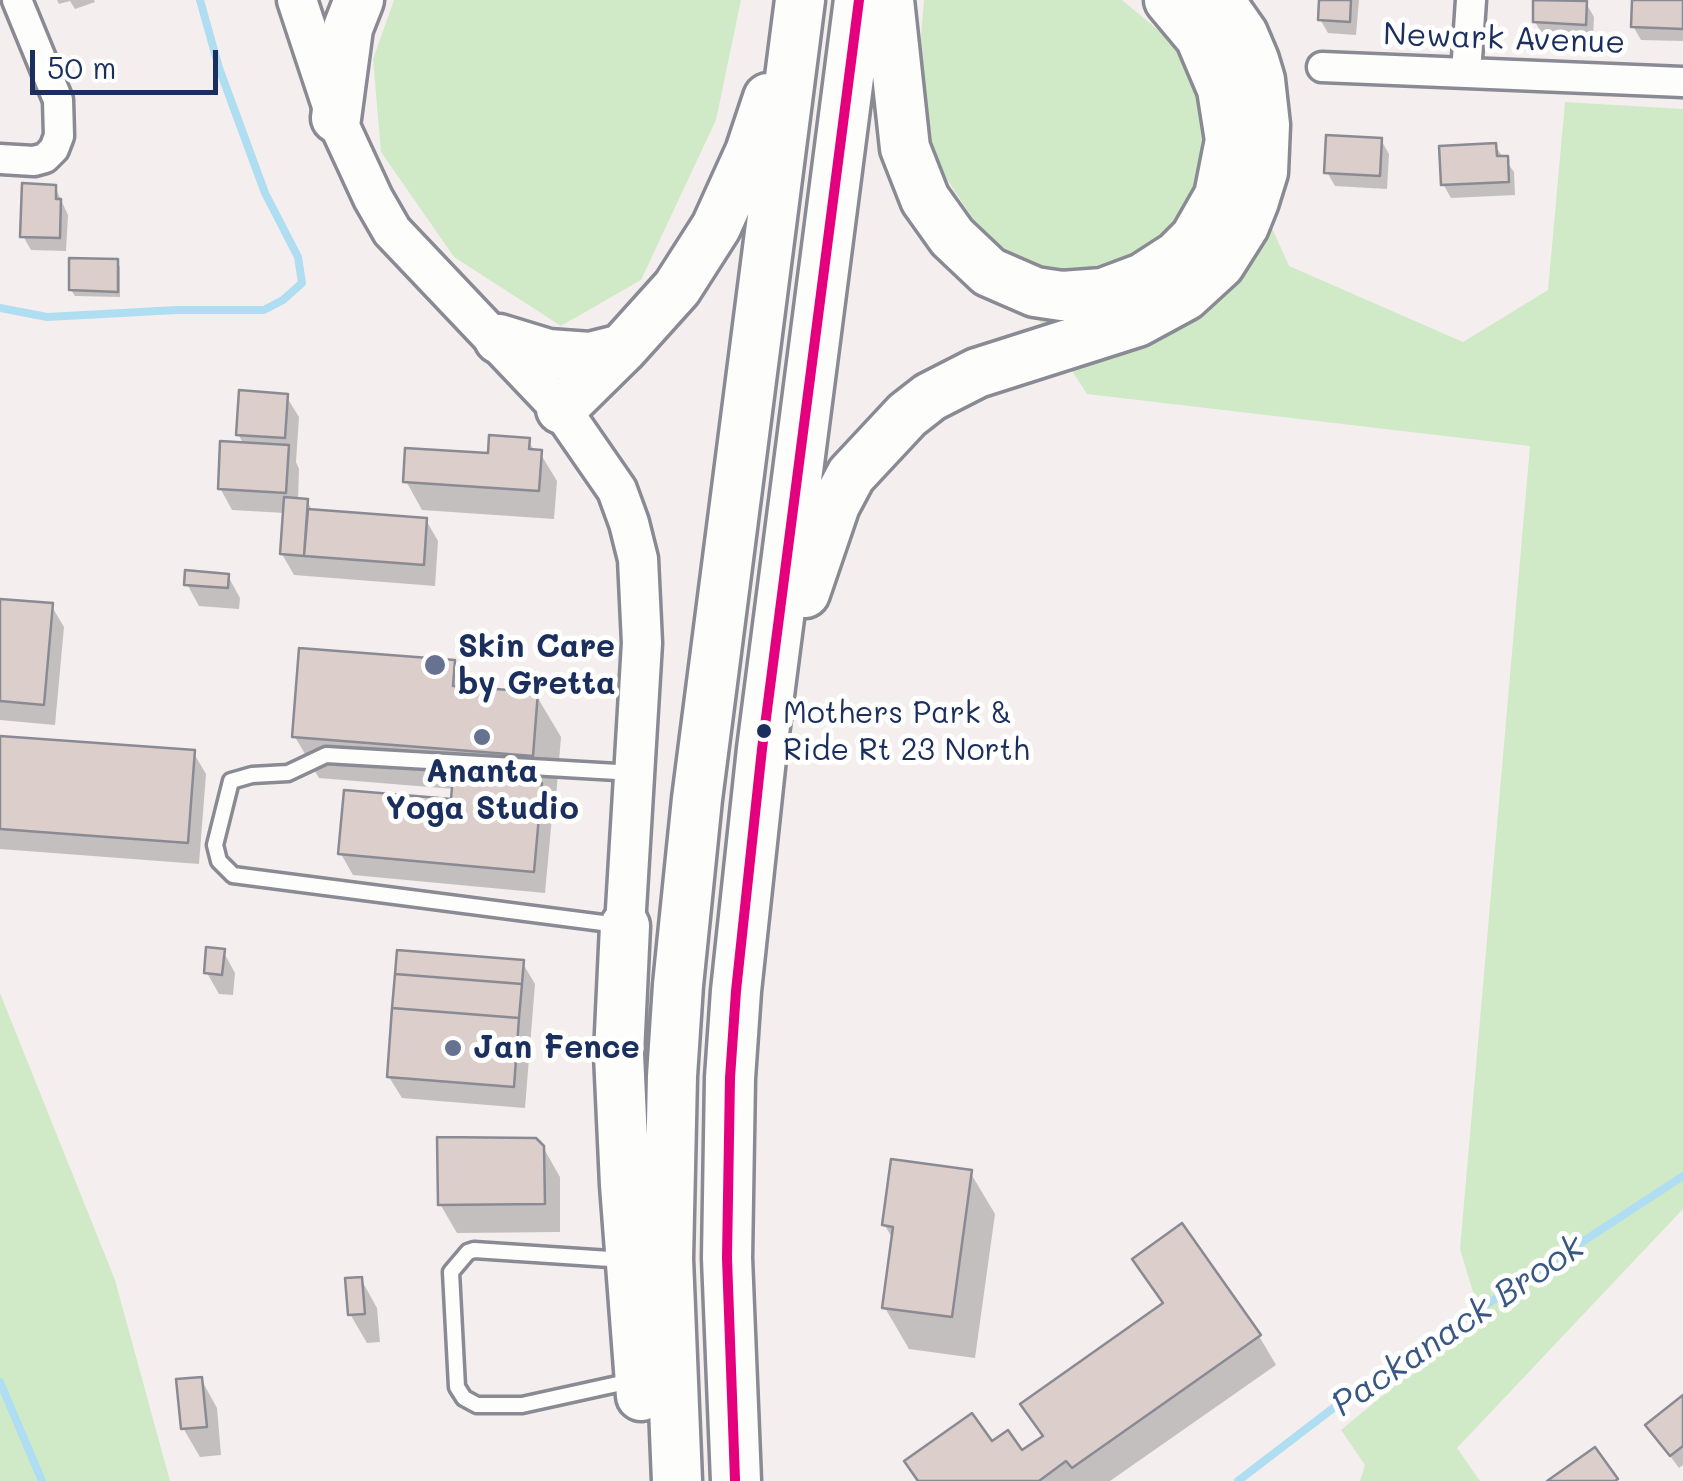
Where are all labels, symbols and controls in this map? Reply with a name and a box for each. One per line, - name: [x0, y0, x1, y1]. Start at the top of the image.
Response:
- street label: Newark Avenue: [1382, 16, 1626, 62]
- scale bar: [35, 30, 222, 92]
- text: 50 m: [47, 47, 117, 87]
- place label: Skin Care by Gretta: [458, 628, 616, 703]
- marker: Skin Care by Gretta: [422, 652, 448, 678]
- place label: Mothers Park & Ride Rt 23 North: [783, 696, 1030, 766]
- marker: Mothers Park & Ride Rt 23 North: [754, 721, 774, 741]
- marker: Ananta Yoga Studio: [471, 726, 493, 748]
- place label: Ananta Yoga Studio: [385, 753, 579, 828]
- place label: Jan Fence: [473, 1029, 640, 1067]
- marker: Jan Fence: [442, 1037, 464, 1059]
- water label: Packanack Brook: [1324, 1226, 1592, 1426]

